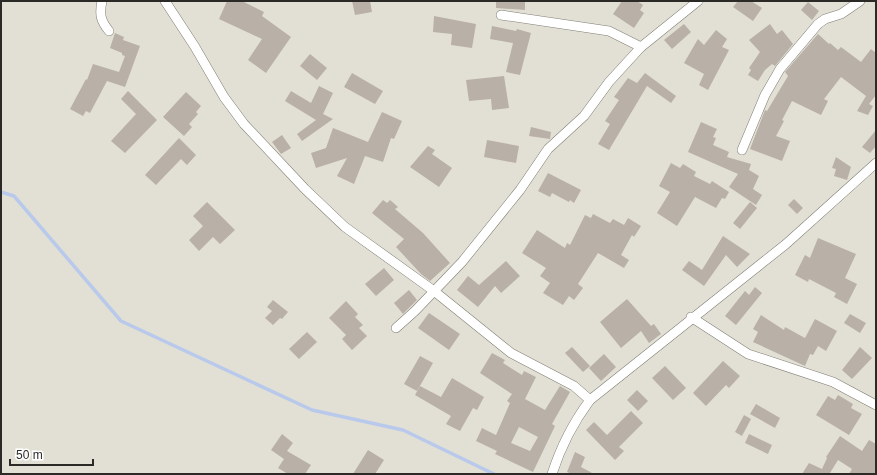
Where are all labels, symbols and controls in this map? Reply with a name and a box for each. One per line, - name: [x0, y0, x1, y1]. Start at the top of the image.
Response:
- scale bar: [10, 441, 93, 467]
- text: 50 m: [16, 448, 43, 462]

